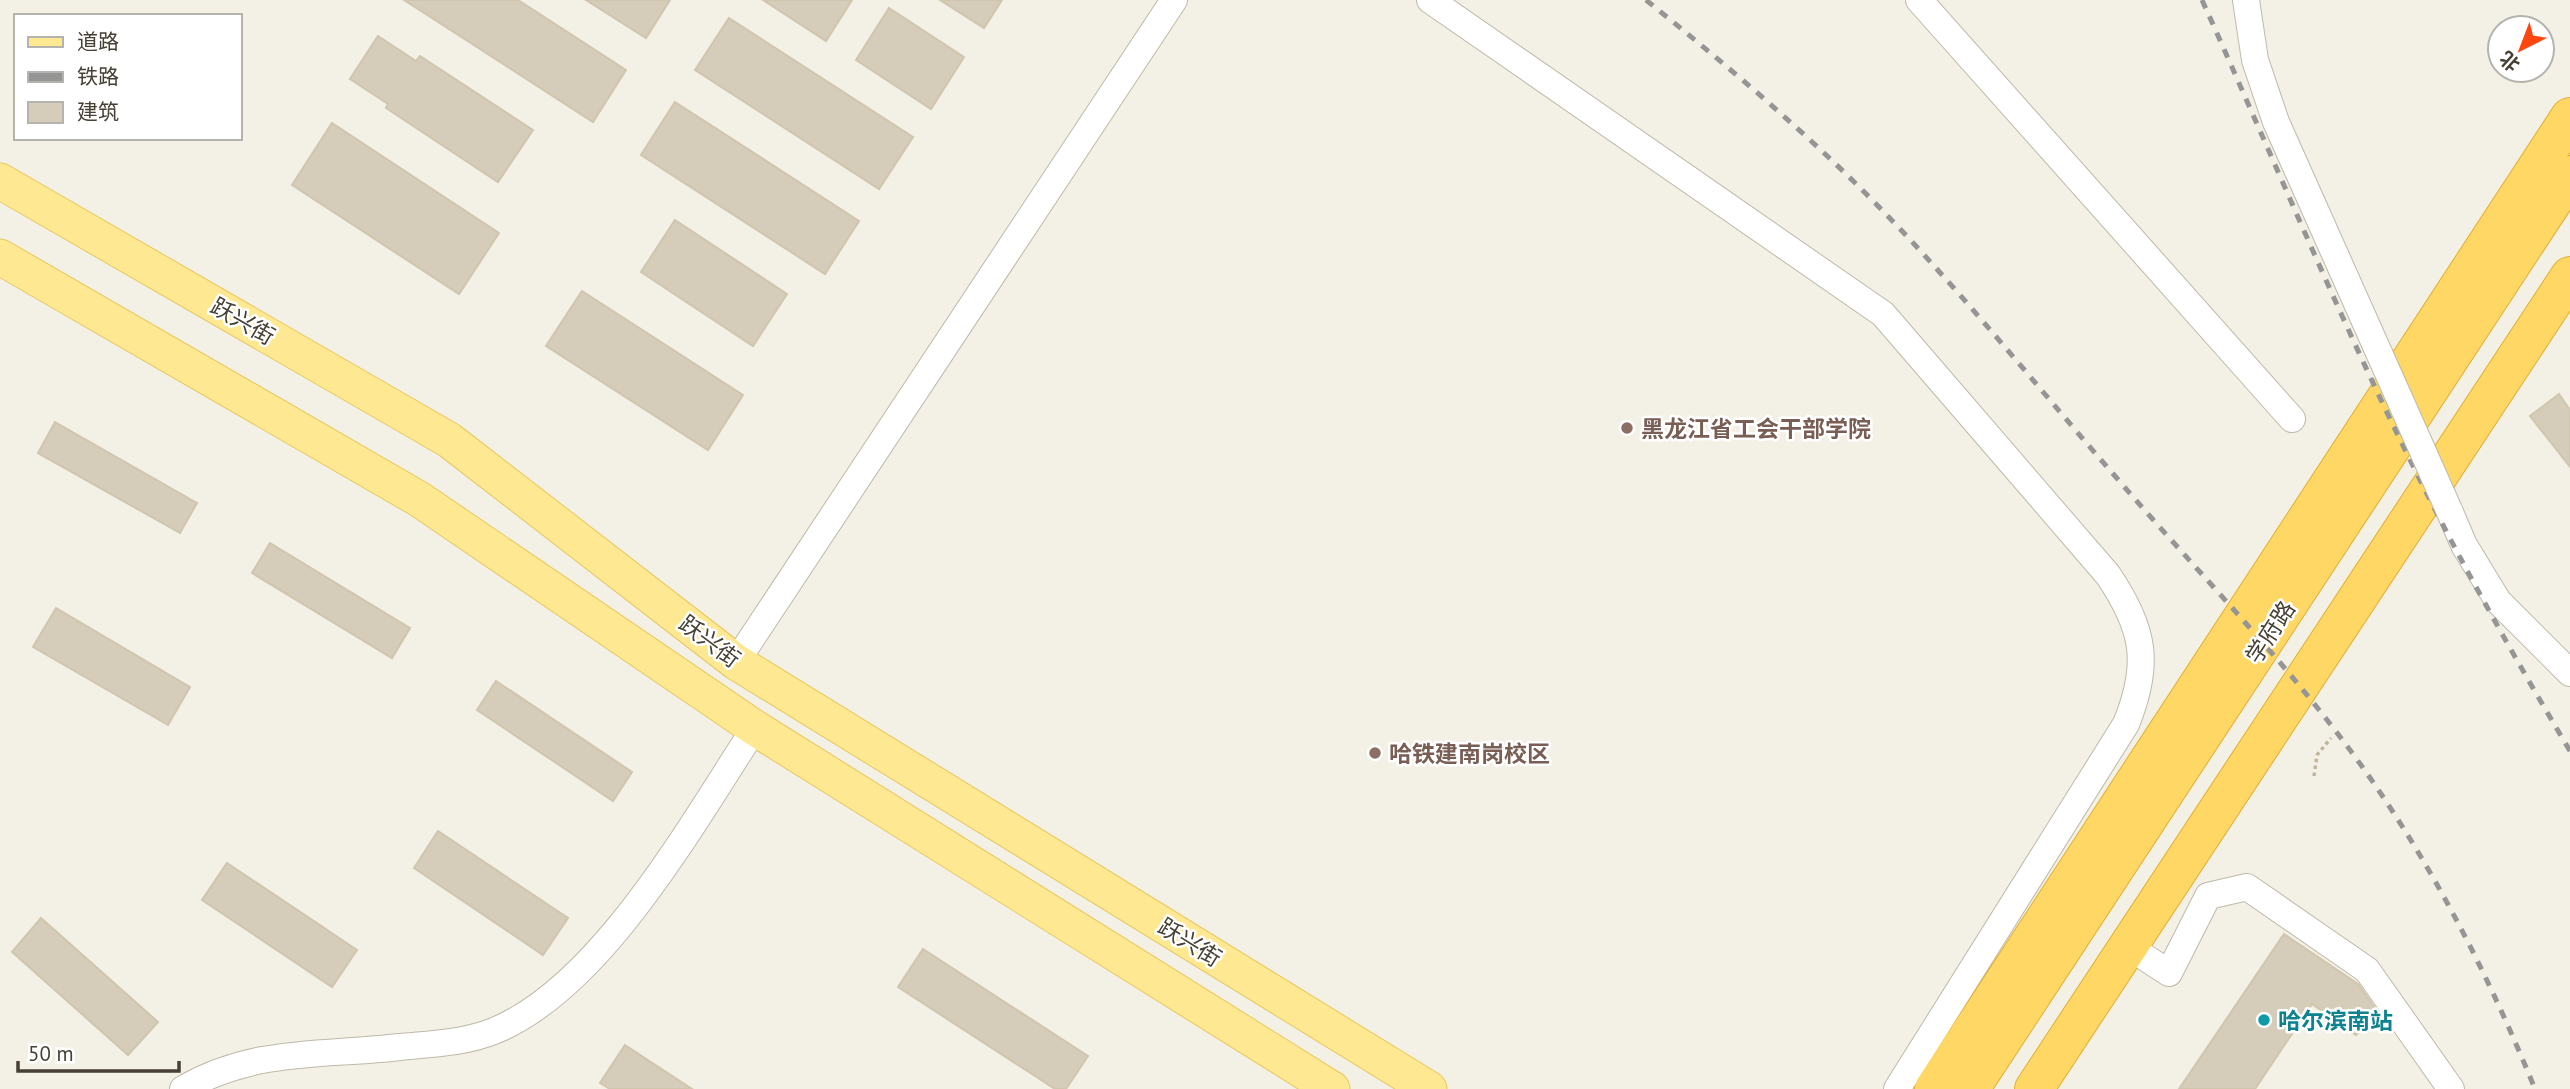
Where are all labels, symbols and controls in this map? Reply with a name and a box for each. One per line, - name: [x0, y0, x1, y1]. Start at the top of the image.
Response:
- legend: [14, 14, 242, 140]
- north arrow: [2486, 14, 2556, 84]
- text: 道路: [77, 28, 119, 55]
- text: 北: [2495, 46, 2525, 77]
- text: 铁路: [77, 63, 119, 90]
- text: 建筑: [77, 98, 119, 125]
- street label: 跃兴街: [206, 291, 280, 351]
- place label: 黑龙江省工会干部学院: [1641, 414, 1871, 443]
- marker: 黑龙江省工会干部学院: [1619, 420, 1635, 436]
- street label: 学府路: [2239, 595, 2301, 669]
- street label: 跃兴街: [674, 609, 746, 673]
- place label: 哈铁建南岗校区: [1389, 739, 1550, 768]
- marker: 哈铁建南岗校区: [1367, 745, 1383, 761]
- street label: 跃兴街: [1153, 911, 1227, 973]
- place label: 哈尔滨南站: [2278, 1006, 2393, 1035]
- marker: 哈尔滨南站: [2256, 1012, 2272, 1028]
- scale bar: [18, 1030, 178, 1074]
- text: 50 m: [28, 1040, 74, 1067]

